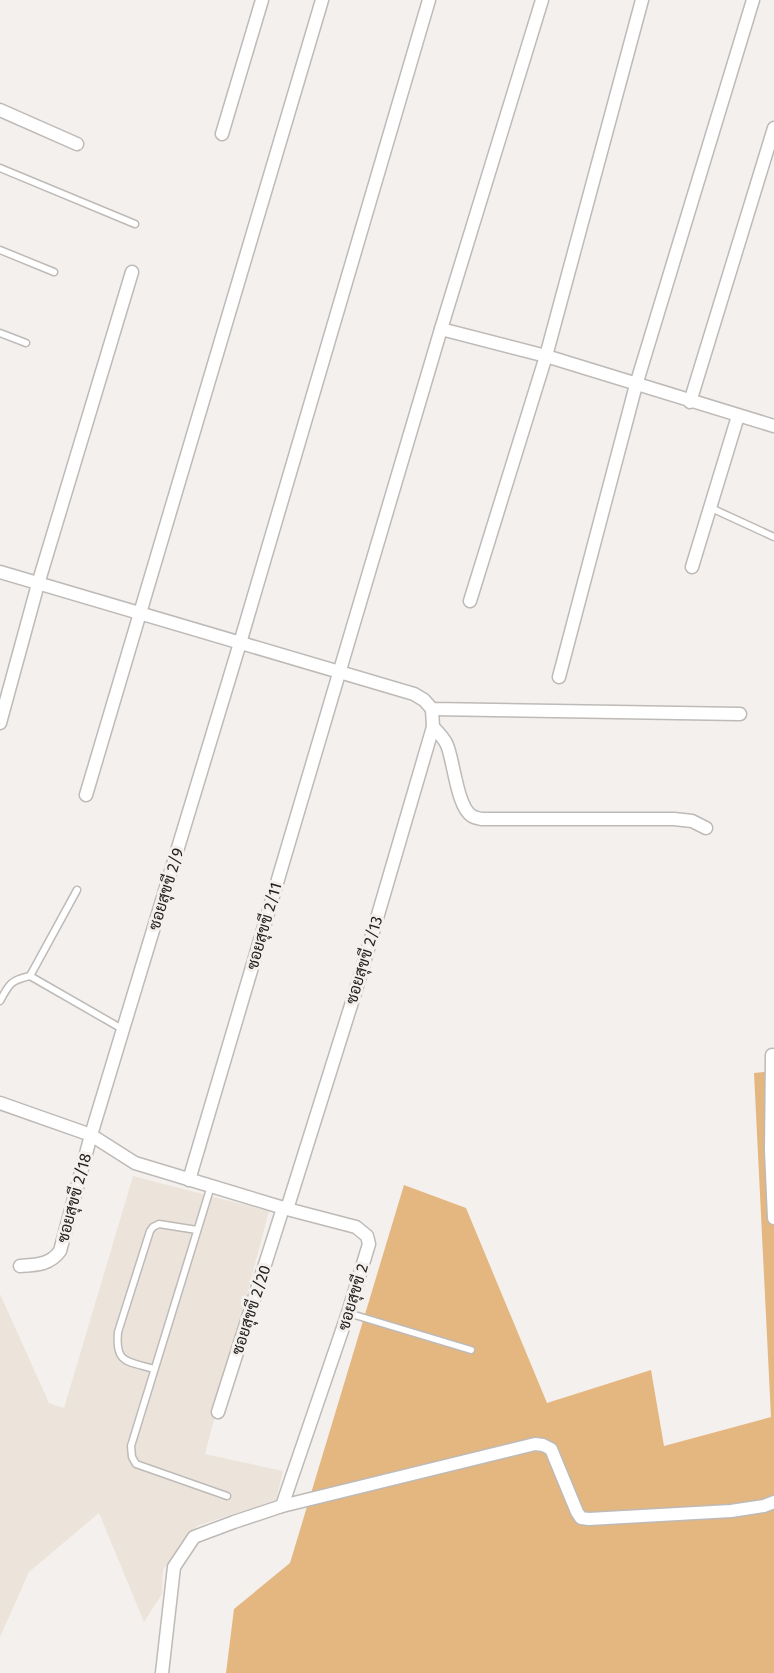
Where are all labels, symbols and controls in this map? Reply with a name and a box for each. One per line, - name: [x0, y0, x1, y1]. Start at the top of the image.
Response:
- street label: ซอยสุขขี 2/9: [143, 845, 189, 933]
- street label: ซอยสุขขี 2/11: [241, 880, 287, 972]
- street label: ซอยสุขขี 2/13: [340, 913, 388, 1007]
- street label: ซอยสุขขี 2/18: [51, 1150, 97, 1245]
- street label: ซอยสุขขี 2: [332, 1261, 374, 1333]
- street label: ซอยสุขขี 2/20: [226, 1262, 276, 1358]

